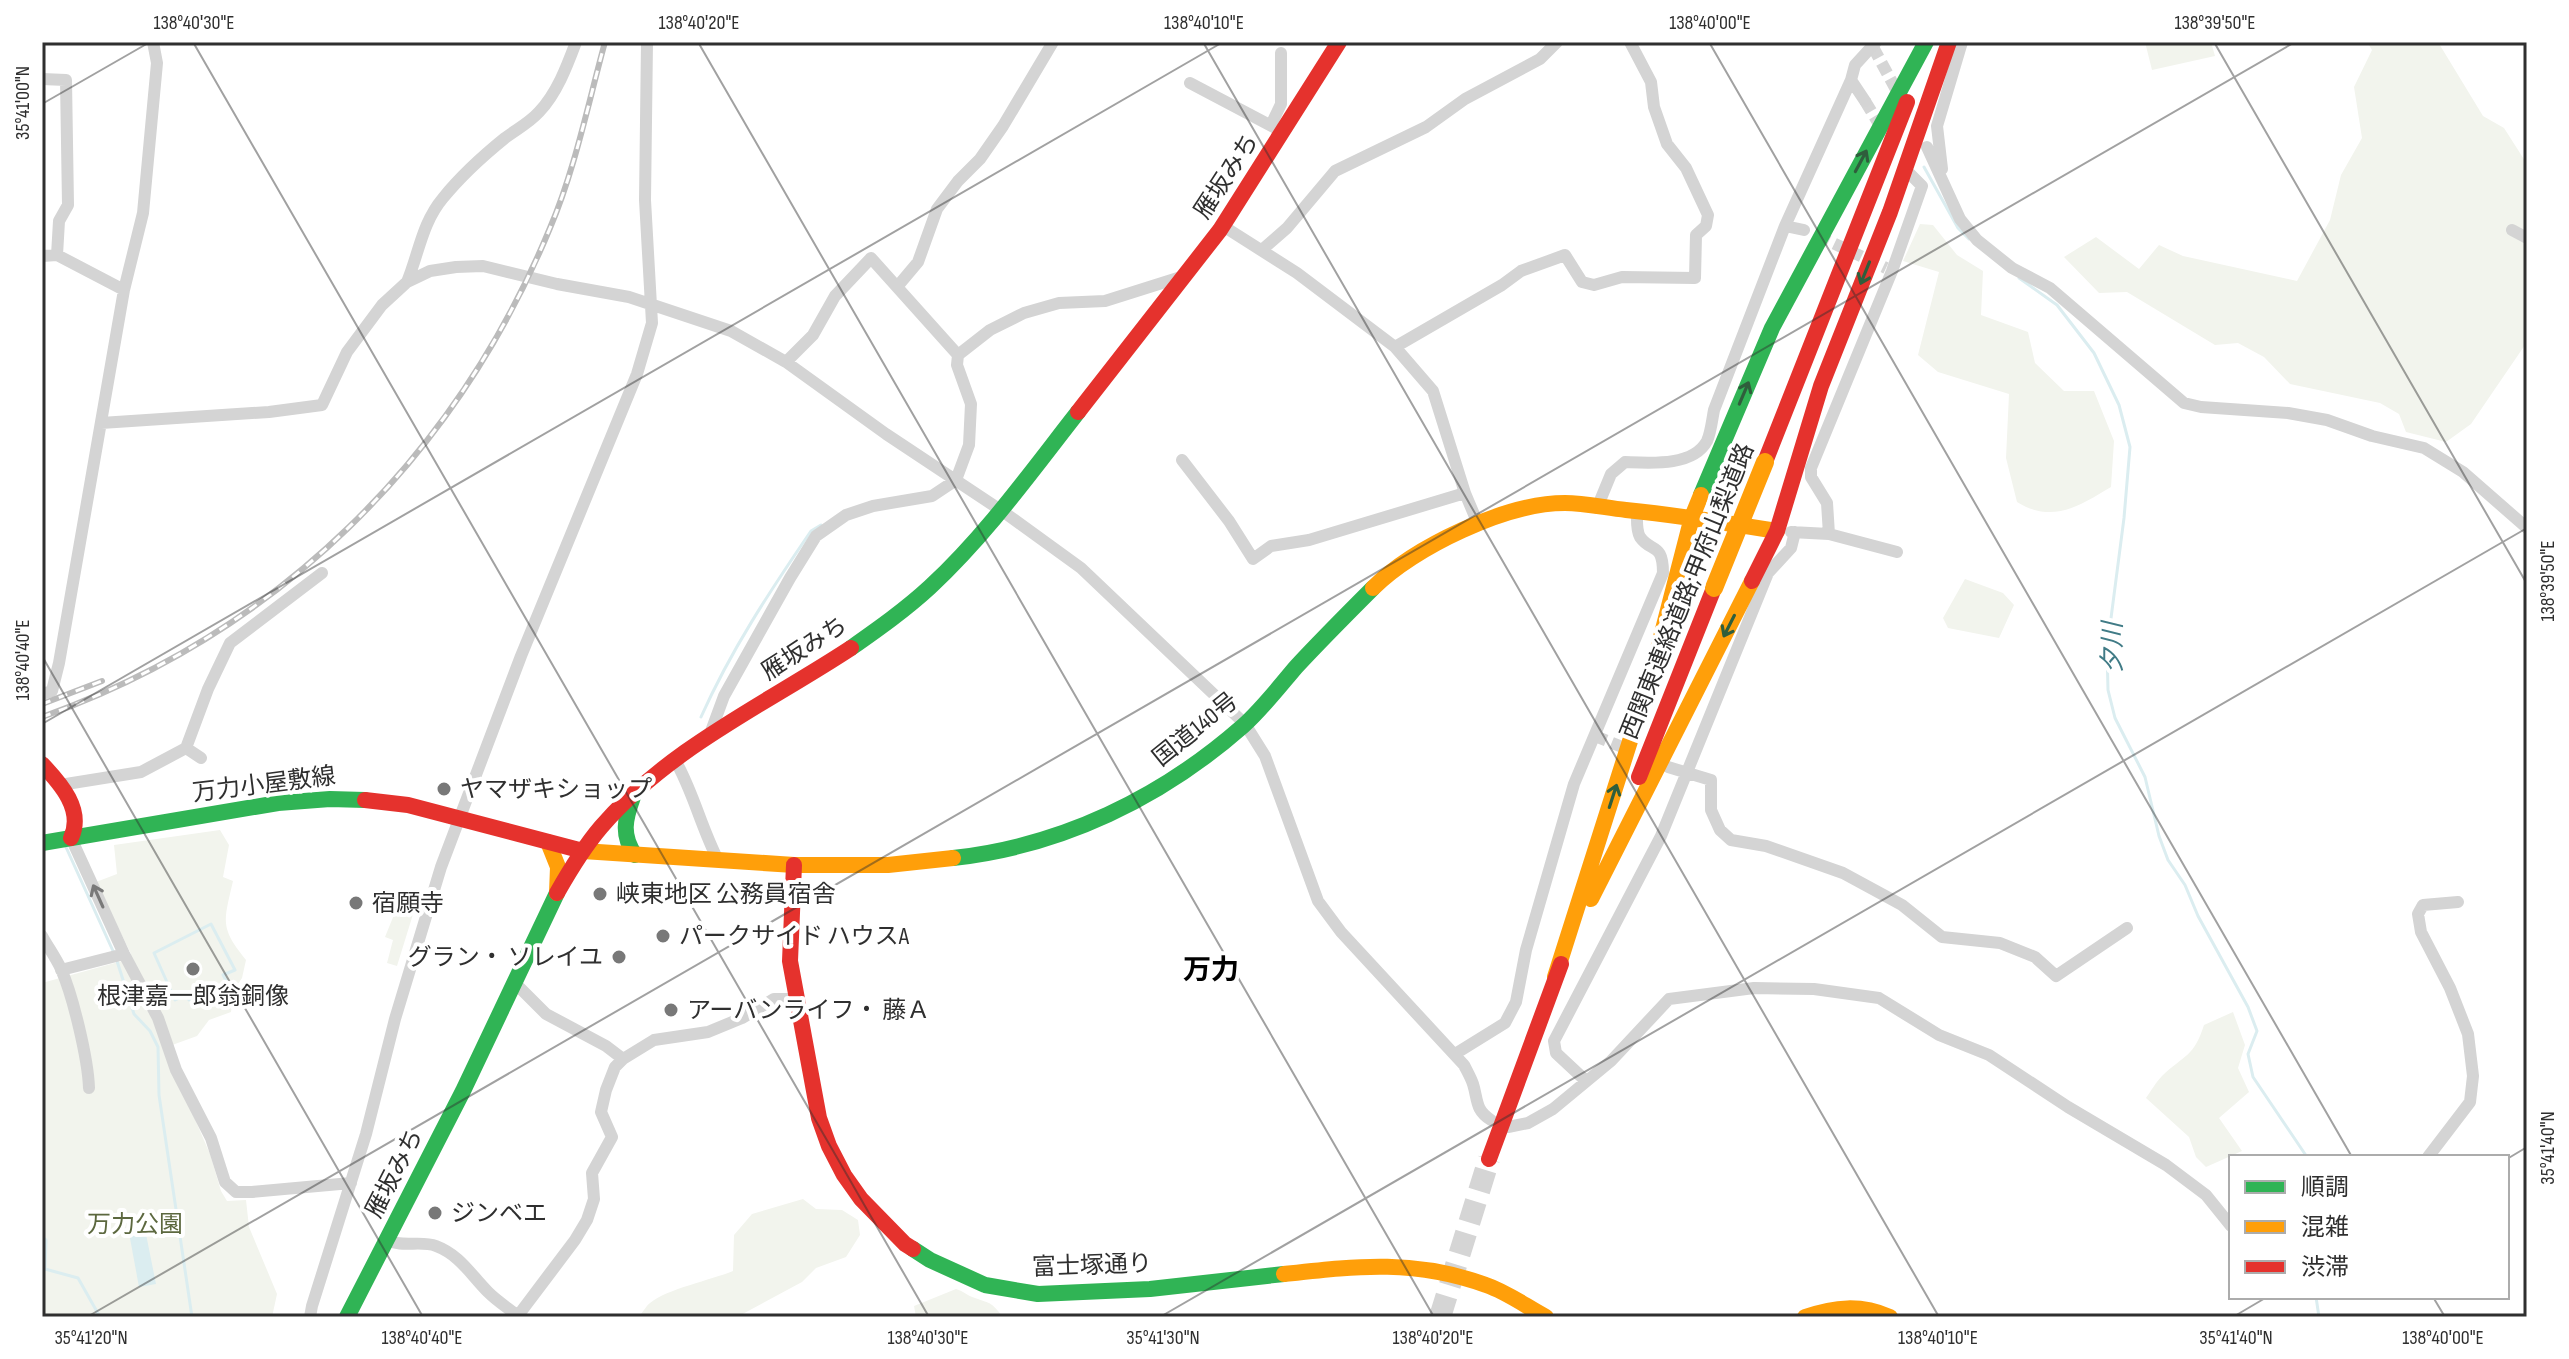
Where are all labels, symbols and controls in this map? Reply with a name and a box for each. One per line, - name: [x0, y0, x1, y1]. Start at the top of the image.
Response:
- text: 138°40'30"E: [153, 11, 235, 35]
- text: 138°40'20"E: [659, 11, 740, 35]
- text: 138°40'10"E: [1164, 11, 1244, 35]
- text: 138°40'00"E: [1669, 11, 1751, 35]
- text: 138°39'50"E: [2174, 11, 2256, 35]
- text: 35°41'00"N: [11, 66, 35, 140]
- street label: 雁坂みち: [1188, 128, 1265, 224]
- one-way arrow: [1854, 150, 1870, 174]
- one-way arrow: [1857, 260, 1872, 285]
- one-way arrow: [1738, 381, 1753, 406]
- street label: 西関東連絡道路;甲府山梨道路: [1615, 439, 1760, 743]
- text: 138°39'50"E: [2536, 540, 2560, 622]
- street label: 雁坂みち: [756, 610, 852, 687]
- one-way arrow: [1721, 613, 1737, 637]
- text: 138°40'40"E: [11, 619, 35, 701]
- water label: 夕川: [2098, 619, 2129, 674]
- street label: 国道140号: [1147, 686, 1244, 772]
- street label: 万力小屋敷線: [191, 761, 337, 808]
- place label: ヤマザキショップ: [460, 775, 652, 804]
- marker: ヤマザキショップ: [435, 780, 453, 798]
- one-way arrow: [1607, 784, 1621, 809]
- place label: 峡東地区 公務員宿舎: [616, 880, 836, 909]
- one-way arrow: [89, 884, 104, 909]
- marker: 峡東地区 公務員宿舎: [591, 885, 609, 903]
- place label: 宿願寺: [372, 889, 444, 918]
- marker: 宿願寺: [347, 894, 365, 912]
- place label: パークサイド ハウスA: [679, 922, 910, 951]
- marker: パークサイド ハウスA: [654, 927, 672, 945]
- place label: グラン・ ソレイユ: [408, 943, 603, 972]
- marker: グラン・ ソレイユ: [610, 948, 628, 966]
- district label: 万力: [1183, 954, 1239, 987]
- marker: 根津嘉一郎翁銅像: [184, 960, 202, 978]
- place label: 根津嘉一郎翁銅像: [97, 982, 289, 1011]
- place label: アーバンライフ・ 藤Ａ: [687, 996, 930, 1025]
- marker: アーバンライフ・ 藤Ａ: [662, 1001, 680, 1019]
- text: 35°41'40"N: [2536, 1111, 2560, 1185]
- street label: 雁坂みち: [360, 1124, 429, 1223]
- legend: [2229, 1155, 2509, 1299]
- text: 順調: [2301, 1173, 2349, 1202]
- place label: ジンベエ: [451, 1199, 547, 1228]
- marker: ジンベエ: [426, 1204, 444, 1222]
- park label: 万力公園: [87, 1210, 183, 1239]
- text: 混雑: [2301, 1213, 2349, 1242]
- street label: 富士塚通り: [1032, 1249, 1152, 1282]
- text: 渋滞: [2301, 1253, 2349, 1282]
- text: 35°41'20"N: [54, 1326, 128, 1350]
- text: 138°40'40"E: [381, 1326, 463, 1350]
- text: 138°40'30"E: [887, 1326, 969, 1350]
- text: 35°41'30"N: [1126, 1326, 1200, 1350]
- text: 138°40'20"E: [1393, 1326, 1474, 1350]
- text: 138°40'10"E: [1898, 1326, 1978, 1350]
- text: 35°41'40"N: [2199, 1326, 2273, 1350]
- text: 138°40'00"E: [2402, 1326, 2484, 1350]

